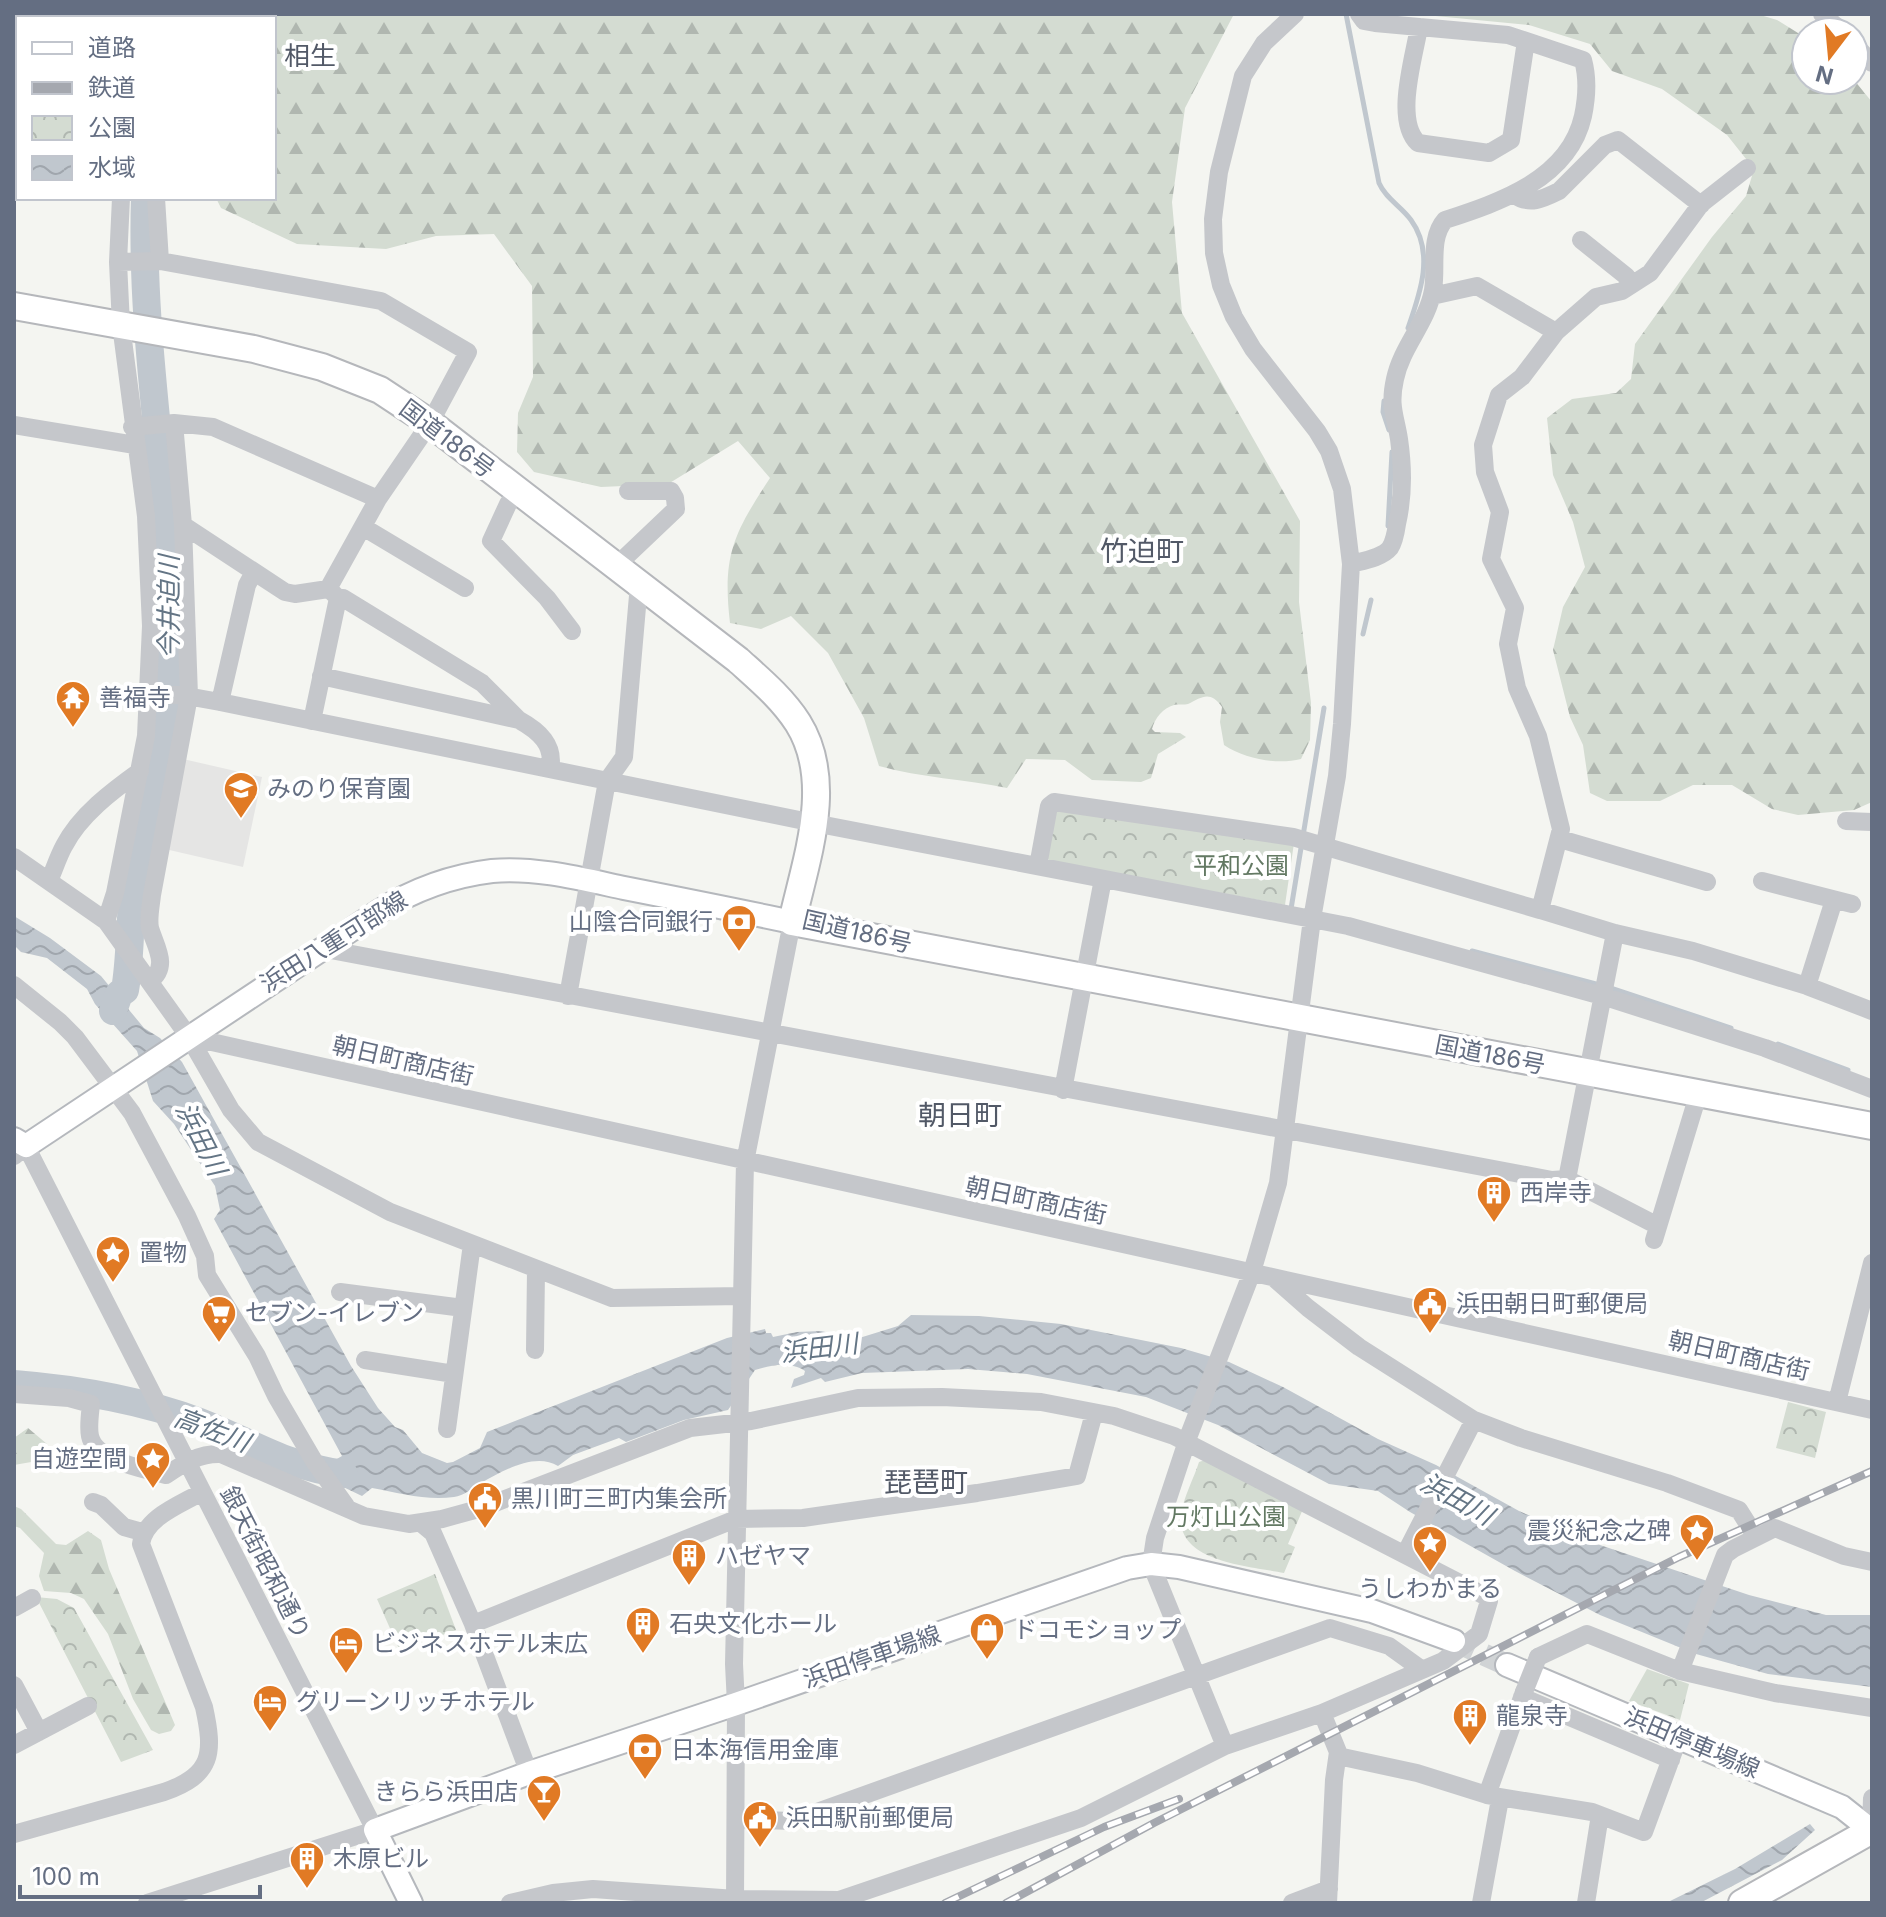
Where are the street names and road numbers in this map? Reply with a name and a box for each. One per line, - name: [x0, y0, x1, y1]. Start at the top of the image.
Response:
- street label: 国道186号: [394, 393, 501, 484]
- street label: 浜田八重可部線: [255, 885, 413, 998]
- street label: 国道186号: [800, 905, 915, 958]
- street label: 朝日町商店街: [330, 1030, 477, 1091]
- street label: 国道186号: [1433, 1030, 1548, 1079]
- street label: 朝日町商店街: [963, 1171, 1110, 1230]
- street label: 朝日町商店街: [1666, 1325, 1813, 1386]
- street label: 銀天街昭和通り: [214, 1481, 317, 1644]
- street label: 浜田停車場線: [799, 1619, 945, 1694]
- street label: 浜田停車場線: [1620, 1701, 1764, 1784]

